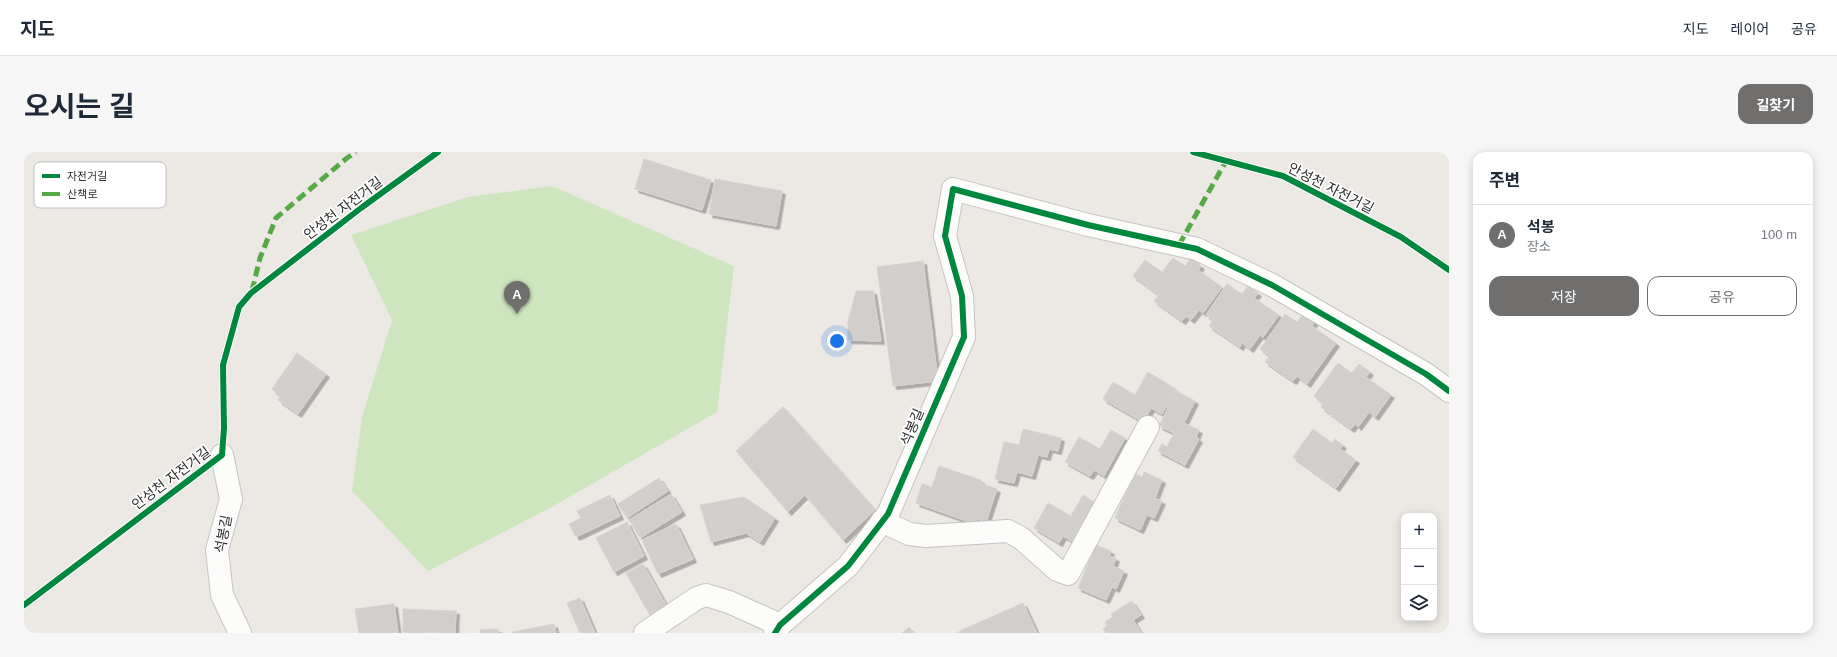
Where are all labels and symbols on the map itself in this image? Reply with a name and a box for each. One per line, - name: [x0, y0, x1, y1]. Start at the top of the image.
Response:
- street label: 안성천 자전거길: [1285, 160, 1377, 216]
- legend: [34, 162, 166, 208]
- text: 자전거길: [67, 170, 107, 182]
- street label: 안성천 자전거길: [301, 173, 385, 243]
- text: 산책로: [67, 188, 97, 200]
- pin: A: [504, 281, 530, 314]
- your location: [827, 331, 847, 351]
- street label: 석봉길: [897, 406, 927, 448]
- street label: 안성천 자전거길: [129, 443, 213, 513]
- street label: 석봉길: [211, 514, 235, 554]

